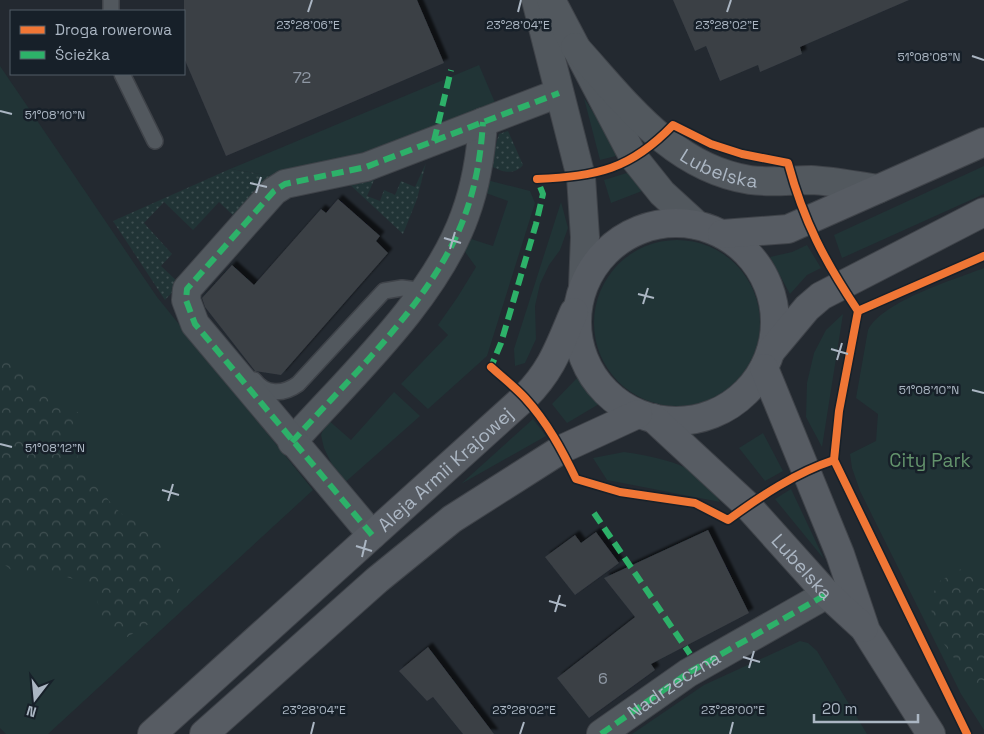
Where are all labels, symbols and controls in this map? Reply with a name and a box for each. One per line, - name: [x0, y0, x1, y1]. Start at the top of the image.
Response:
- legend: [10, 10, 185, 75]
- text: 23°28'06"E: [276, 17, 340, 33]
- text: 23°28'04"E: [486, 17, 550, 33]
- text: 23°28'02"E: [695, 17, 759, 33]
- text: Droga rowerowa: [55, 20, 172, 39]
- text: Ścieżka: [55, 45, 110, 64]
- text: 51°08'08"N: [897, 49, 961, 65]
- house number: 72: [293, 67, 311, 88]
- text: 51°08'10"N: [25, 107, 85, 123]
- street label: Lubelska: [675, 143, 759, 194]
- text: 51°08'10"N: [899, 382, 959, 398]
- street label: Aleja Armii Krajowej: [372, 402, 519, 537]
- text: 51°08'12"N: [25, 440, 85, 456]
- park label: City Park: [889, 448, 971, 473]
- street label: Lubelska: [766, 529, 838, 606]
- street label: Nadrzeczna: [622, 645, 725, 725]
- house number: 6: [598, 668, 608, 689]
- north arrow: [10, 674, 60, 724]
- scale bar: [814, 692, 918, 724]
- text: 20 m: [822, 699, 857, 718]
- text: N: [24, 702, 38, 721]
- text: 23°28'04"E: [282, 702, 346, 718]
- text: 23°28'02"E: [492, 702, 556, 718]
- text: 23°28'00"E: [701, 702, 765, 718]

